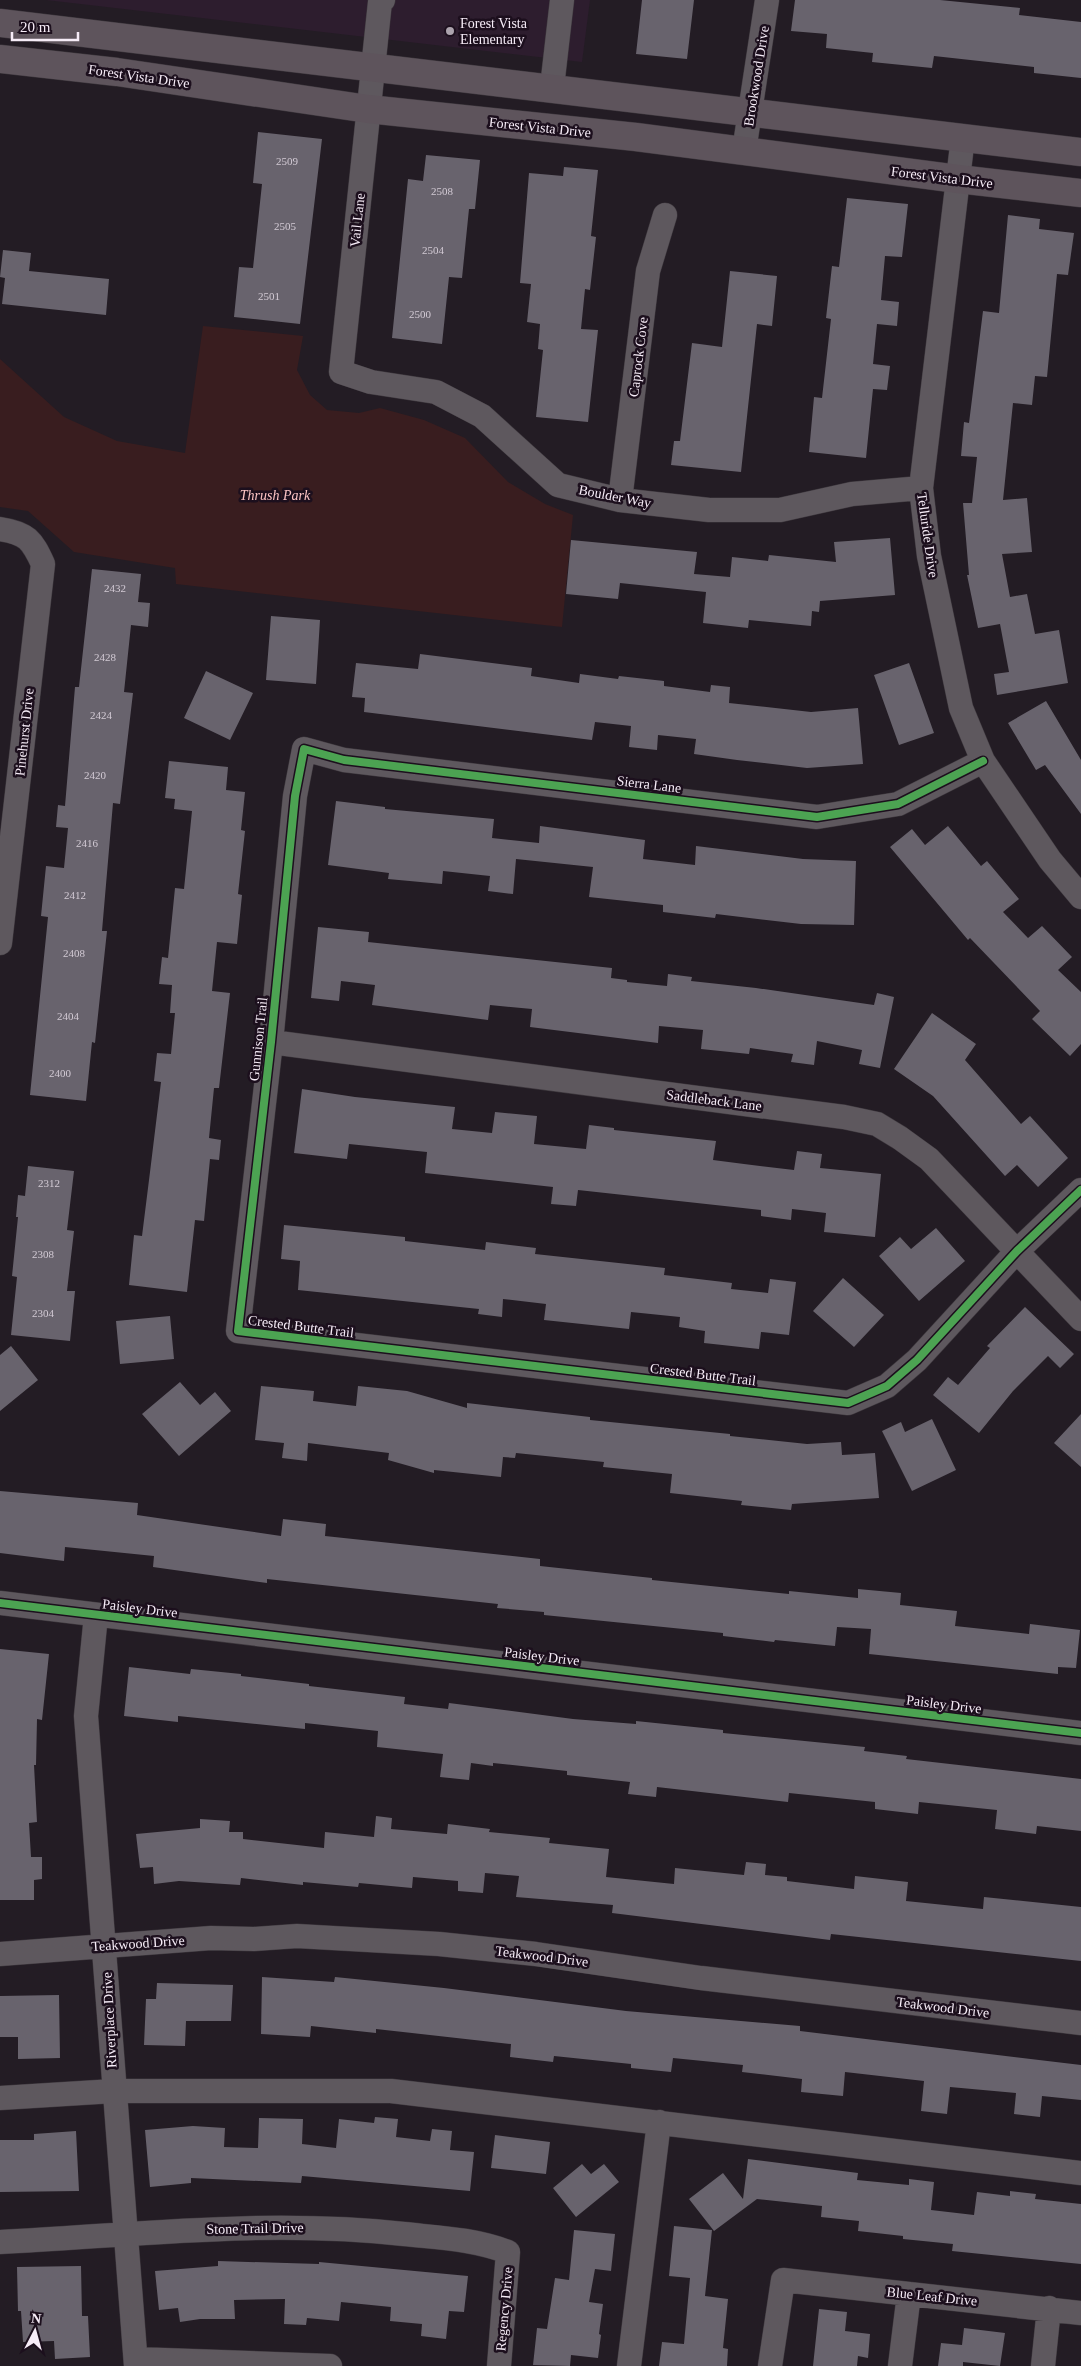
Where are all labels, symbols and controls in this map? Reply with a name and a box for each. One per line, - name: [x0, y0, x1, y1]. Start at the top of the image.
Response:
- scale bar: [12, 10, 79, 42]
- place label: Forest Vista Elementary: [460, 16, 528, 47]
- text: 20 m: [20, 19, 51, 35]
- marker: Forest Vista Elementary: [444, 25, 456, 37]
- street label: Brookwood Drive: [741, 25, 772, 127]
- street label: Forest Vista Drive: [87, 62, 191, 91]
- street label: Forest Vista Drive: [488, 115, 592, 140]
- house number: 2509: [276, 155, 299, 167]
- street label: Forest Vista Drive: [890, 164, 994, 191]
- house number: 2508: [431, 185, 454, 197]
- street label: Vail Lane: [347, 192, 368, 248]
- house number: 2505: [274, 220, 297, 232]
- house number: 2504: [422, 244, 445, 256]
- house number: 2501: [258, 290, 280, 302]
- house number: 2500: [409, 308, 432, 320]
- street label: Caprock Cove: [626, 316, 651, 398]
- street label: Boulder Way: [577, 482, 652, 511]
- park label: Thrush Park: [240, 488, 311, 503]
- street label: Telluride Drive: [914, 492, 941, 579]
- house number: 2432: [104, 582, 126, 594]
- house number: 2428: [94, 651, 117, 663]
- street label: Pinehurst Drive: [12, 687, 37, 777]
- house number: 2424: [90, 709, 113, 721]
- house number: 2420: [84, 769, 107, 781]
- street label: Sierra Lane: [616, 773, 682, 796]
- house number: 2416: [76, 837, 99, 849]
- house number: 2412: [64, 889, 86, 901]
- house number: 2408: [63, 947, 86, 959]
- street label: Gunnison Trail: [247, 996, 270, 1082]
- house number: 2404: [57, 1010, 80, 1022]
- house number: 2400: [49, 1067, 72, 1079]
- street label: Saddleback Lane: [665, 1087, 763, 1114]
- house number: 2312: [38, 1177, 60, 1189]
- house number: 2308: [32, 1248, 55, 1260]
- house number: 2304: [32, 1307, 55, 1319]
- street label: Crested Butte Trail: [247, 1313, 355, 1340]
- street label: Crested Butte Trail: [649, 1361, 757, 1388]
- street label: Paisley Drive: [101, 1596, 178, 1621]
- street label: Paisley Drive: [503, 1644, 580, 1669]
- street label: Paisley Drive: [905, 1692, 982, 1717]
- street label: Teakwood Drive: [91, 1933, 185, 1954]
- street label: Teakwood Drive: [495, 1943, 589, 1970]
- street label: Riverplace Drive: [99, 1972, 120, 2068]
- street label: Teakwood Drive: [896, 1994, 990, 2021]
- street label: Stone Trail Drive: [206, 2220, 304, 2237]
- street label: Regency Drive: [493, 2266, 516, 2352]
- street label: Blue Leaf Drive: [886, 2284, 978, 2309]
- north arrow: [10, 2306, 60, 2356]
- text: N: [30, 2311, 42, 2327]

